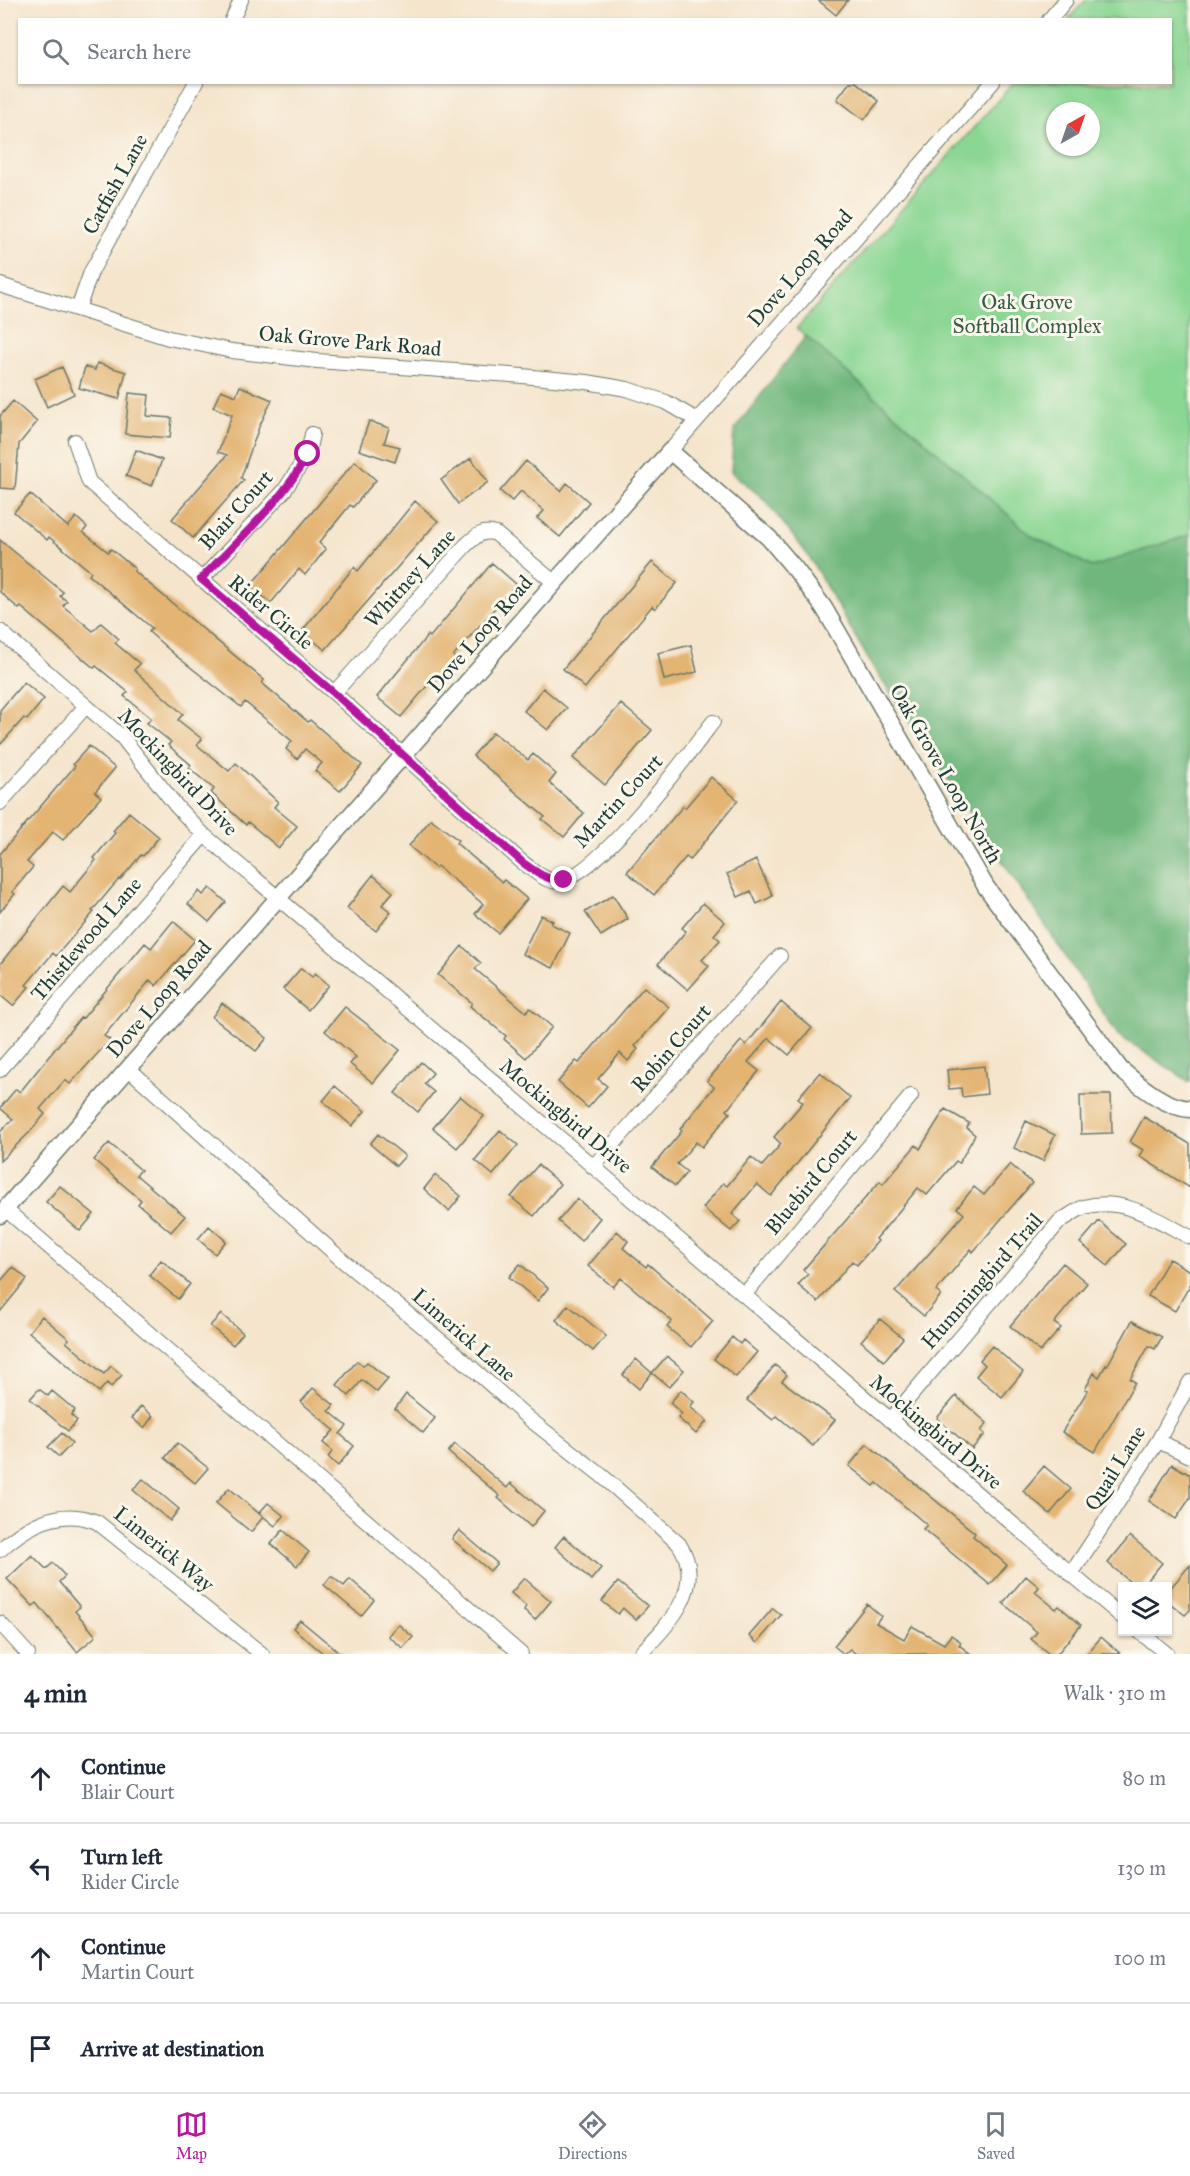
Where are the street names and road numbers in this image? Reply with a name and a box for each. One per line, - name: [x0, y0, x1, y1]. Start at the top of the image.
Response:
- street label: Catfish Lane: [77, 129, 153, 239]
- street label: Dove Loop Road: [742, 204, 858, 332]
- street label: Oak Grove Park Road: [258, 320, 443, 362]
- street label: Blair Court: [193, 464, 279, 555]
- street label: Whitney Lane: [359, 523, 461, 633]
- street label: Rider Circle: [223, 569, 319, 655]
- street label: Dove Loop Road: [422, 570, 538, 698]
- street label: Oak Grove Loop North: [884, 680, 1008, 869]
- street label: Mockingbird Drive: [112, 703, 244, 841]
- street label: Martin Court: [568, 748, 668, 853]
- street label: Thistlewood Lane: [25, 871, 147, 1006]
- street label: Dove Loop Road: [101, 935, 217, 1063]
- street label: Robin Court: [626, 998, 717, 1098]
- street label: Mockingbird Drive: [494, 1053, 638, 1179]
- street label: Bluebird Court: [759, 1124, 863, 1240]
- street label: Hummingbird Trail: [916, 1207, 1049, 1355]
- street label: Limerick Lane: [407, 1283, 521, 1387]
- street label: Mockingbird Drive: [864, 1369, 1008, 1495]
- street label: Quail Lane: [1079, 1420, 1151, 1515]
- street label: Limerick Way: [109, 1501, 220, 1598]

